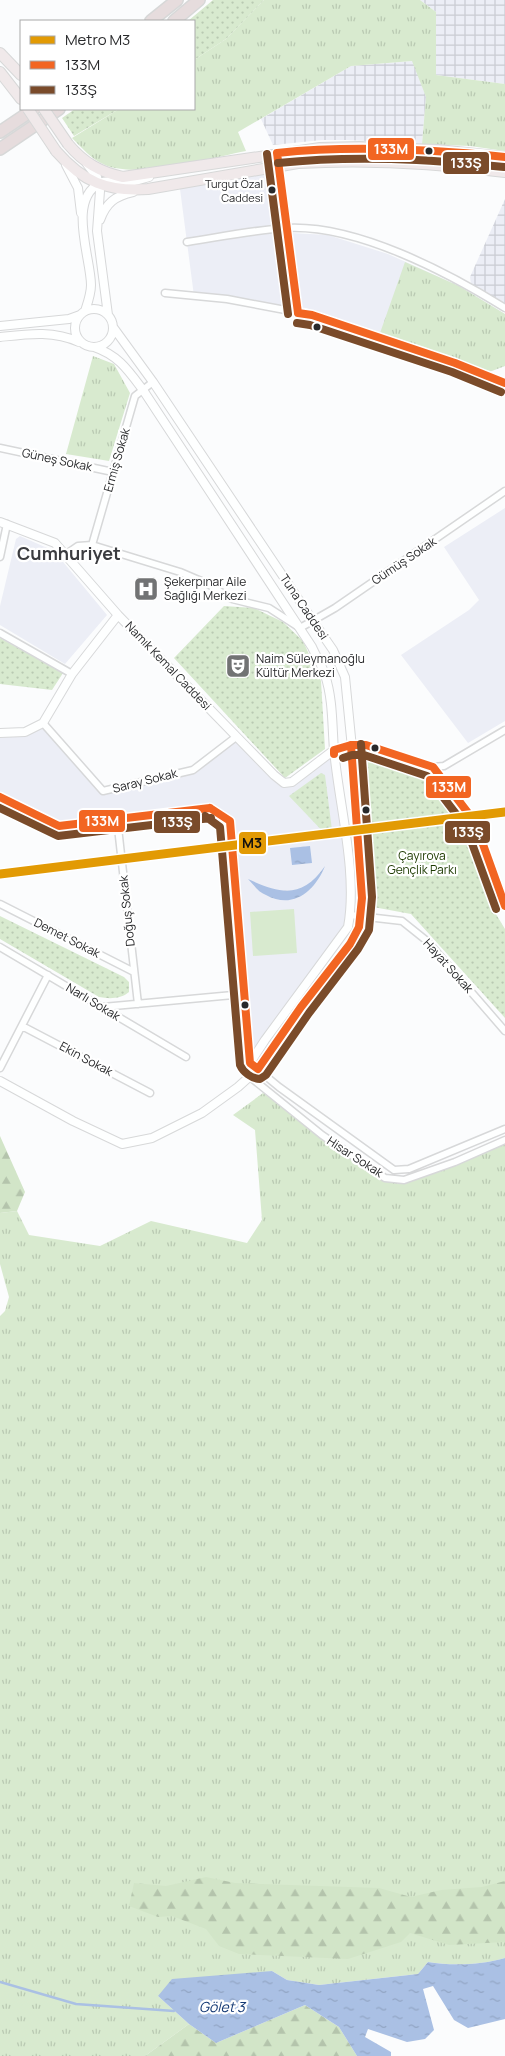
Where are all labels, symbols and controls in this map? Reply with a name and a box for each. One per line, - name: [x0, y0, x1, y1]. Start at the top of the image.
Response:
- legend: [20, 20, 195, 110]
- text: Metro M3: [65, 29, 130, 50]
- text: 133M: [65, 54, 100, 75]
- text: 133Ş: [65, 79, 97, 100]
- line badge: 133M: [367, 137, 415, 161]
- text: 133M: [374, 139, 408, 158]
- unlabelled marker: [424, 146, 434, 156]
- line badge: 133Ş: [442, 151, 490, 175]
- text: 133Ş: [450, 153, 482, 172]
- place label: Turgut Özal Caddesi: [205, 176, 263, 205]
- marker: Turgut Özal Caddesi: [267, 185, 277, 195]
- unlabelled marker: [312, 322, 322, 332]
- street label: Ermiş Sokak: [99, 425, 134, 494]
- street label: Güneş Sokak: [20, 444, 95, 475]
- street label: Gümüş Sokak: [368, 532, 440, 589]
- district label: Cumhuriyet: [17, 541, 121, 565]
- street label: Tuna Caddesi: [276, 571, 333, 643]
- place label: Şekerpınar Aile Sağlığı Merkezi: [164, 573, 247, 604]
- hospital icon: Şekerpınar Aile Sağlığı Merkezi: [133, 576, 159, 602]
- street label: Namık Kemal Caddesi: [121, 618, 215, 714]
- place label: Naim Süleymanoğlu Kültür Merkezi: [256, 650, 365, 681]
- theatre icon: Naim Süleymanoğlu Kültür Merkezi: [225, 653, 251, 679]
- unlabelled marker: [370, 743, 380, 753]
- street label: Saray Sokak: [111, 764, 180, 797]
- line badge: 133M: [425, 775, 472, 799]
- text: 133M: [432, 777, 466, 796]
- unlabelled marker: [361, 805, 371, 815]
- line badge: 133M: [78, 809, 126, 833]
- line badge: 133Ş: [153, 810, 201, 834]
- text: 133M: [85, 811, 119, 830]
- text: 133Ş: [161, 812, 193, 831]
- line badge: 133Ş: [444, 820, 491, 844]
- text: 133Ş: [452, 822, 484, 841]
- line badge: M3: [238, 831, 267, 855]
- text: M3: [242, 833, 262, 852]
- park label: Çayırova Gençlik Parkı: [387, 847, 457, 878]
- street label: Doğuş Sokak: [114, 874, 139, 947]
- street label: Demet Sokak: [31, 914, 104, 962]
- street label: Hayat Sokak: [419, 935, 478, 997]
- street label: Narlı Sokak: [63, 979, 124, 1025]
- unlabelled marker: [240, 1000, 250, 1010]
- street label: Ekin Sokak: [57, 1037, 117, 1080]
- street label: Hisar Sokak: [324, 1132, 388, 1182]
- water label: Gölet 3: [199, 1997, 247, 2016]

